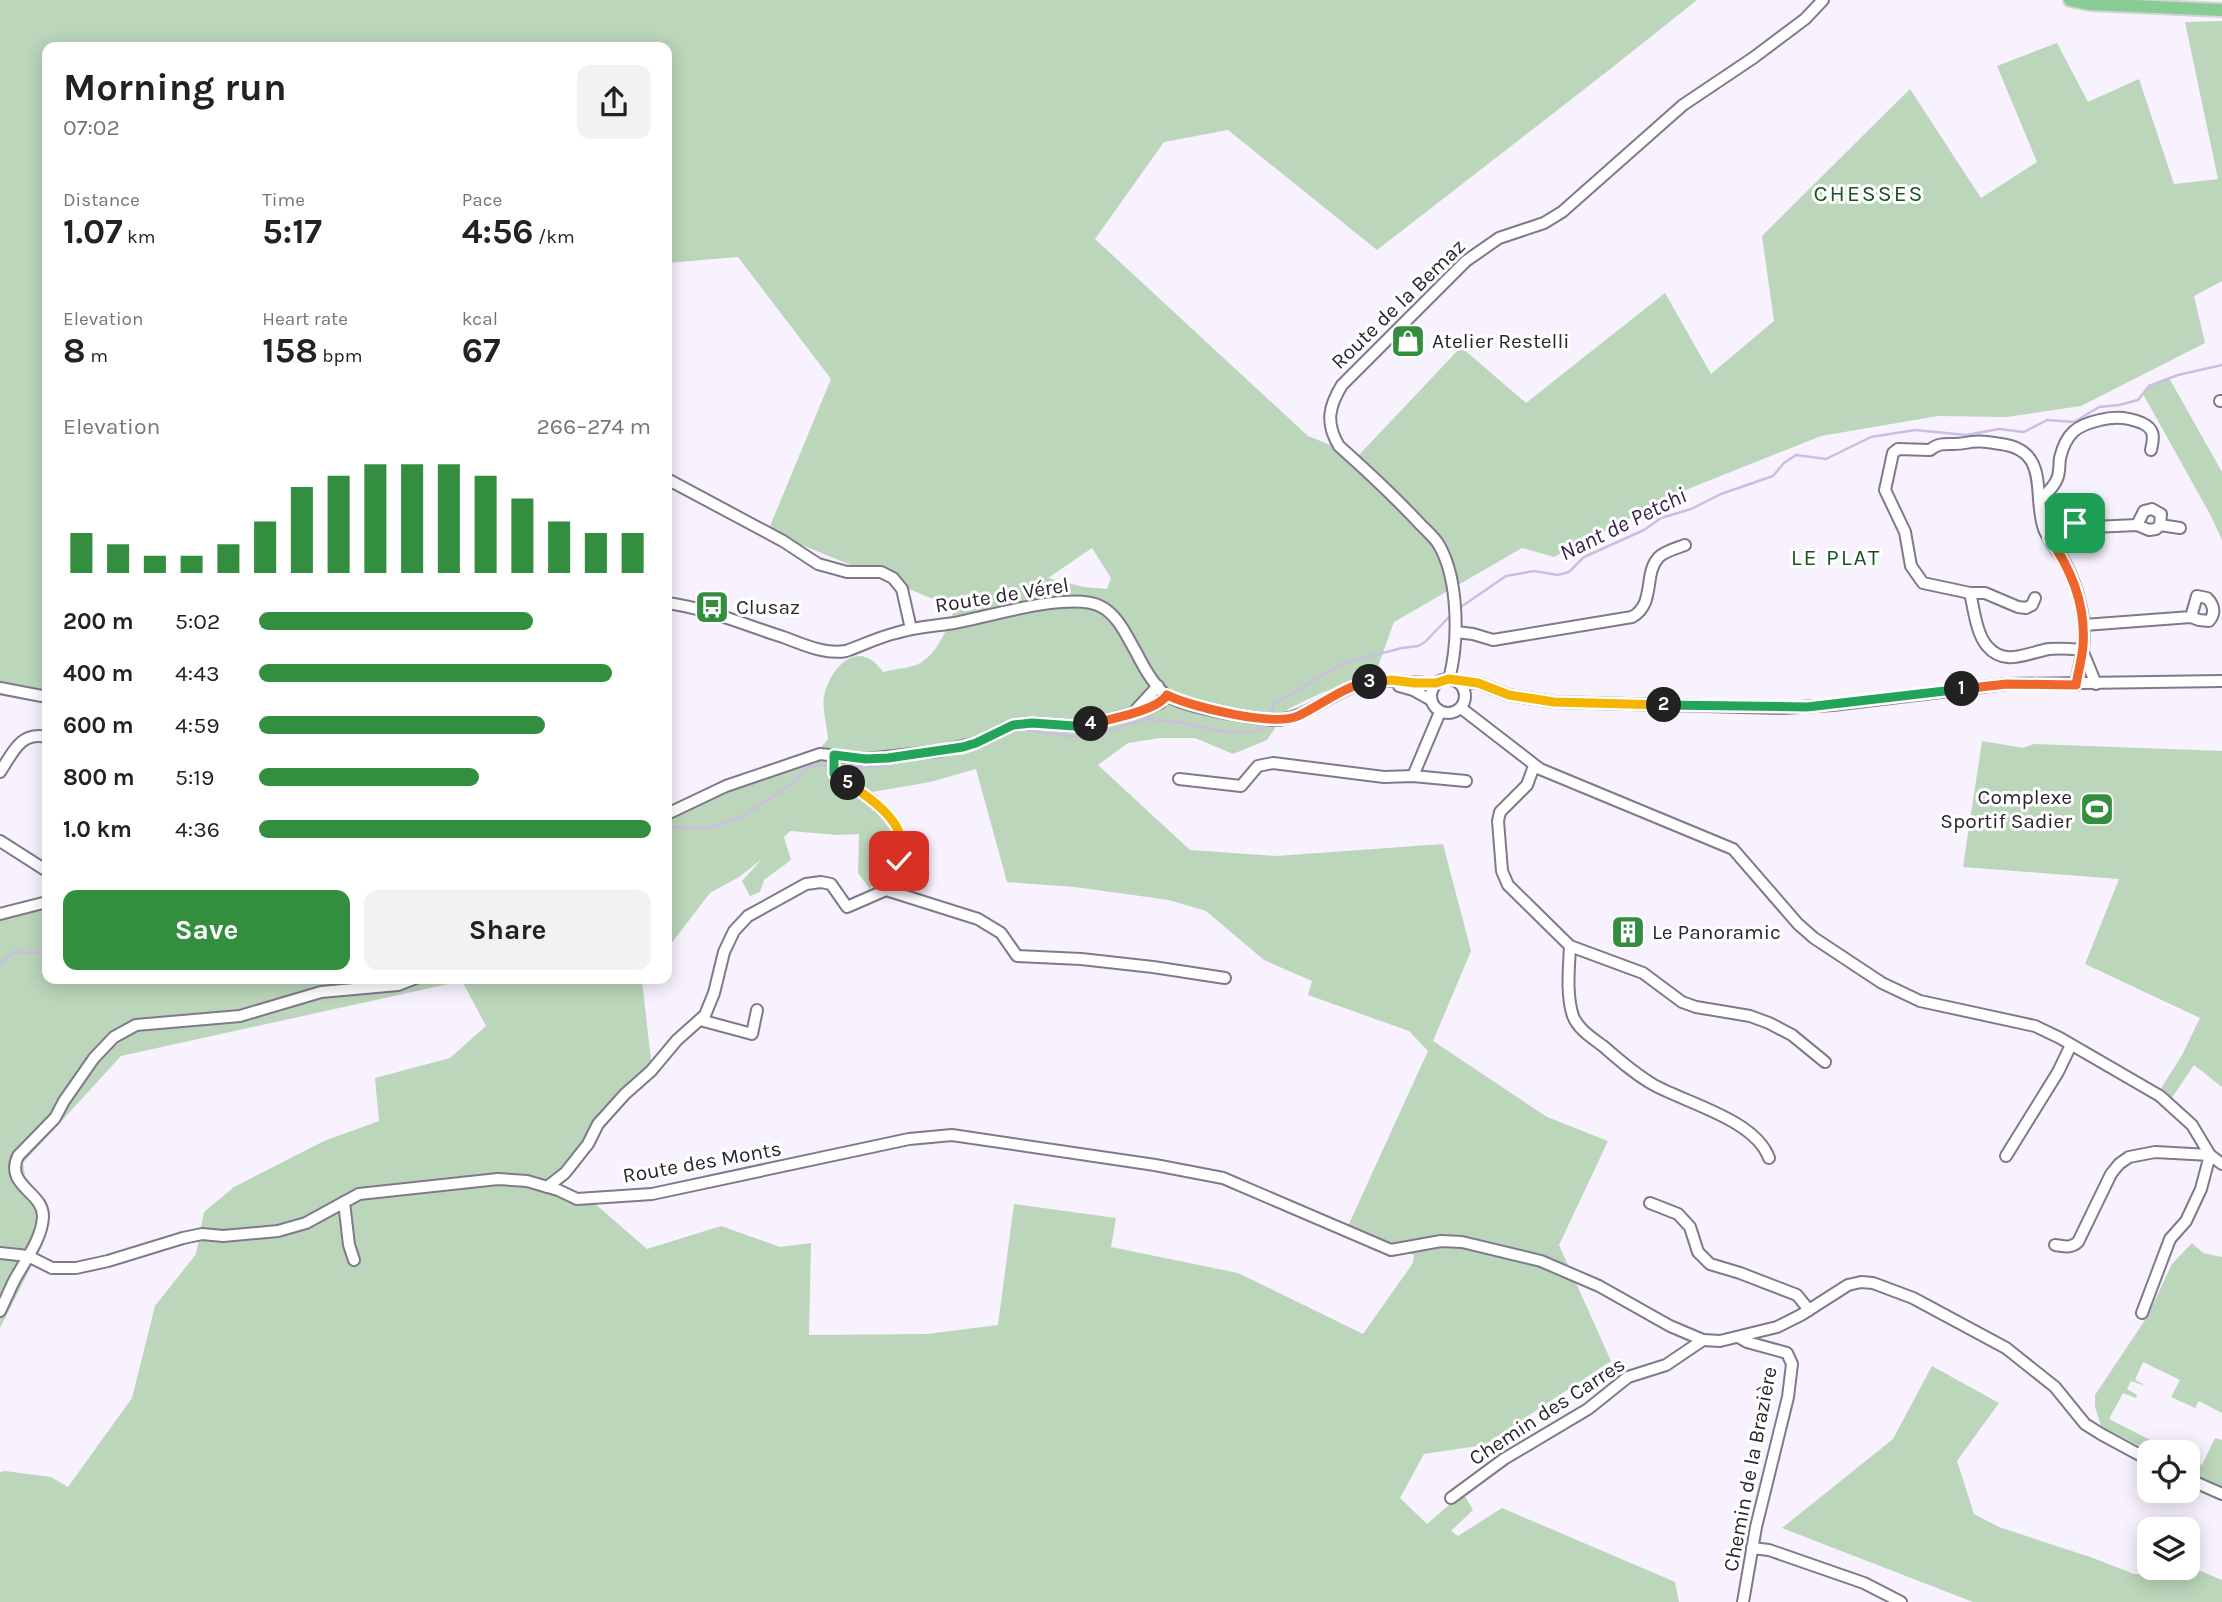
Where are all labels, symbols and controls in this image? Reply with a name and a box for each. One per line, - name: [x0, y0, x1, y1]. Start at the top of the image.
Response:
- text: Morning run: [63, 65, 287, 110]
- button: share: [577, 65, 651, 139]
- text: 07:02: [63, 114, 120, 141]
- district label: CHESSES: [1813, 180, 1925, 207]
- text: Distance: [63, 189, 140, 211]
- text: Time: [262, 189, 305, 211]
- text: Pace: [462, 189, 502, 211]
- text: 1.07: [63, 211, 123, 252]
- text: 5:17: [262, 211, 322, 252]
- text: 4:56: [462, 211, 534, 252]
- text: km: [123, 226, 156, 248]
- text: /km: [534, 226, 575, 248]
- street label: Route de la Bemaz: [1326, 234, 1470, 374]
- text: Elevation: [63, 308, 143, 330]
- text: Heart rate: [262, 308, 348, 330]
- text: kcal: [462, 308, 498, 330]
- shop icon: Atelier Restelli: [1389, 322, 1427, 360]
- place label: Atelier Restelli: [1432, 329, 1570, 353]
- text: 8: [63, 330, 86, 371]
- text: 158: [262, 330, 318, 371]
- text: 67: [462, 330, 500, 371]
- text: m: [86, 345, 108, 367]
- text: bpm: [318, 345, 362, 367]
- text: Elevation: [63, 413, 160, 440]
- text: 266–274 m: [537, 413, 651, 440]
- water label: Nant de Petchi: [1555, 482, 1691, 566]
- pin: [2045, 493, 2105, 553]
- icon: arrive: [2056, 504, 2094, 542]
- district label: LE PLAT: [1791, 544, 1881, 571]
- street label: Route de Vérel: [933, 573, 1071, 617]
- bus stop icon: Clusaz: [693, 588, 731, 626]
- place label: Clusaz: [736, 595, 800, 619]
- text: 200 m: [63, 608, 134, 635]
- text: 5:02: [175, 608, 220, 635]
- text: 400 m: [63, 660, 133, 687]
- text: 4:43: [175, 660, 220, 687]
- pin: 3: [1352, 664, 1388, 700]
- text: 3: [1364, 670, 1375, 692]
- pin: 1: [1944, 672, 1980, 706]
- text: 1: [1958, 677, 1965, 699]
- pin: 2: [1646, 688, 1682, 722]
- text: 2: [1658, 693, 1669, 715]
- pin: 4: [1074, 706, 1108, 742]
- text: 600 m: [63, 712, 134, 739]
- text: 4:59: [175, 712, 219, 739]
- text: 4: [1085, 712, 1096, 734]
- text: 800 m: [63, 764, 135, 791]
- text: 5:19: [175, 764, 214, 791]
- pin: 5: [830, 766, 866, 800]
- text: 5: [842, 771, 853, 793]
- place label: Complexe Sportif Sadier: [1940, 785, 2072, 833]
- sports icon: Complexe Sportif Sadier: [2078, 790, 2116, 828]
- text: 1.0 km: [63, 816, 132, 843]
- text: 4:36: [175, 816, 220, 843]
- pin: [869, 831, 929, 891]
- icon: check: [880, 842, 918, 880]
- button: Save: [63, 890, 350, 970]
- button: Share: [364, 890, 651, 970]
- building icon: Le Panoramic: [1609, 913, 1647, 951]
- place label: Le Panoramic: [1652, 920, 1781, 944]
- street label: Route des Monts: [621, 1136, 783, 1188]
- street label: Chemin des Carres: [1465, 1352, 1629, 1470]
- street label: Chemin de la Brazière: [1718, 1365, 1782, 1573]
- map controls: [2137, 1440, 2200, 1580]
- button: locate: [2137, 1440, 2200, 1503]
- button: layers: [2137, 1517, 2200, 1580]

